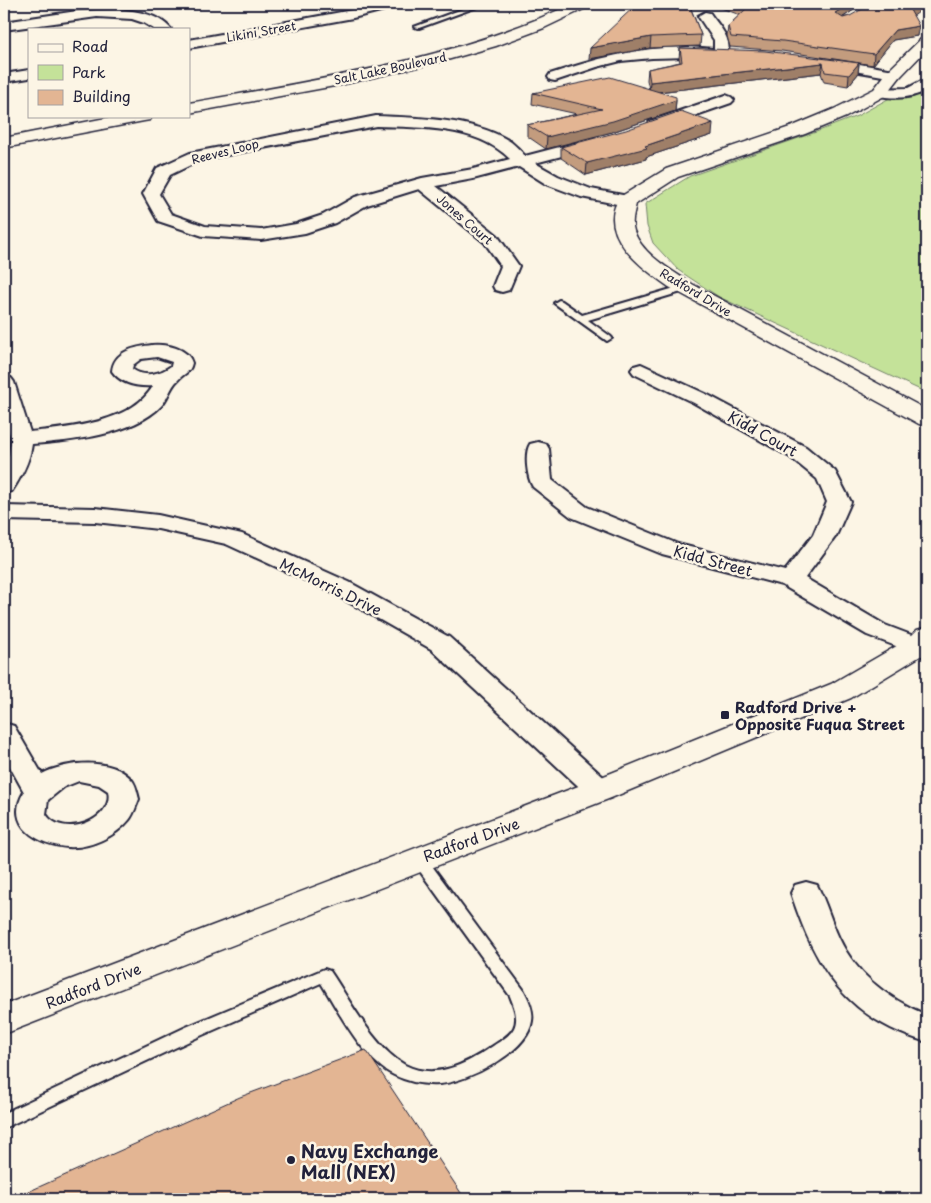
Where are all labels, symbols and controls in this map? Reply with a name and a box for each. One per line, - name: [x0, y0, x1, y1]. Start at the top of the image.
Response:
- street label: Likini Street: [225, 16, 297, 46]
- legend: [28, 28, 190, 118]
- text: Road: [72, 34, 108, 57]
- street label: Salt Lake Boulevard: [332, 47, 449, 89]
- text: Park: [72, 60, 106, 83]
- text: Building: [72, 84, 131, 107]
- street label: Reeves Loop: [189, 134, 261, 168]
- street label: Jones Court: [433, 189, 497, 249]
- street label: Radford Drive: [657, 264, 736, 321]
- street label: Kidd Court: [724, 404, 802, 462]
- street label: Kidd Street: [671, 538, 755, 582]
- street label: McMorris Drive: [276, 551, 386, 621]
- place label: Radford Drive + Opposite Fuqua Street: [735, 695, 905, 735]
- marker: Radford Drive + Opposite Fuqua Street: [719, 709, 731, 721]
- street label: Radford Drive: [420, 811, 522, 867]
- street label: Radford Drive: [42, 956, 144, 1014]
- place label: Navy Exchange Mall (NEX): [301, 1137, 439, 1185]
- marker: Navy Exchange Mall (NEX): [285, 1154, 297, 1166]

